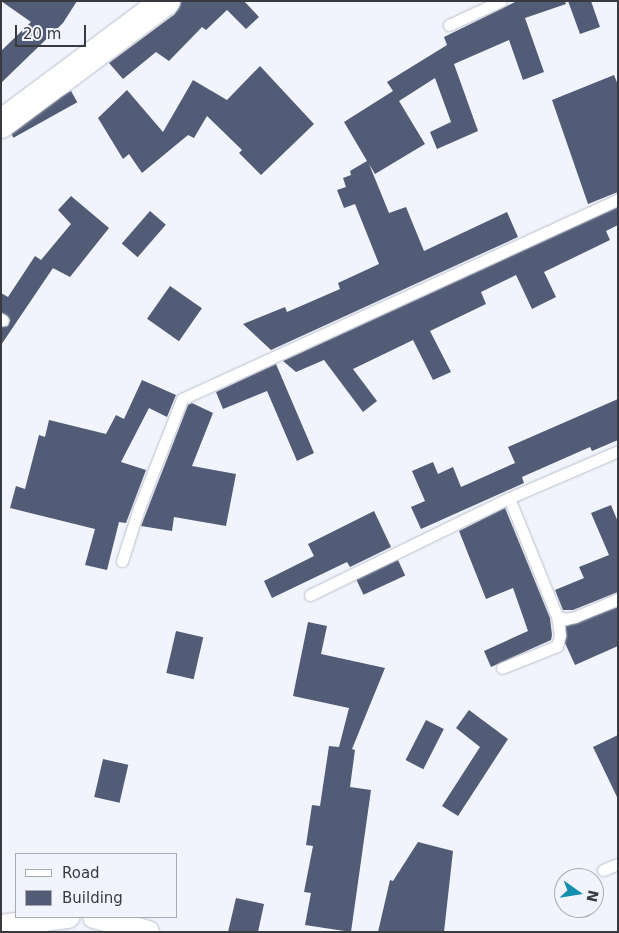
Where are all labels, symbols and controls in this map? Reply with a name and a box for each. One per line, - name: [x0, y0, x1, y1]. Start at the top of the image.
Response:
- scale bar: [18, 15, 89, 47]
- text: 20 m: [23, 25, 61, 43]
- legend: [15, 853, 178, 918]
- text: Road: [62, 864, 100, 882]
- north arrow: [554, 868, 604, 918]
- text: Building: [62, 889, 123, 907]
- text: N: [584, 889, 602, 904]

